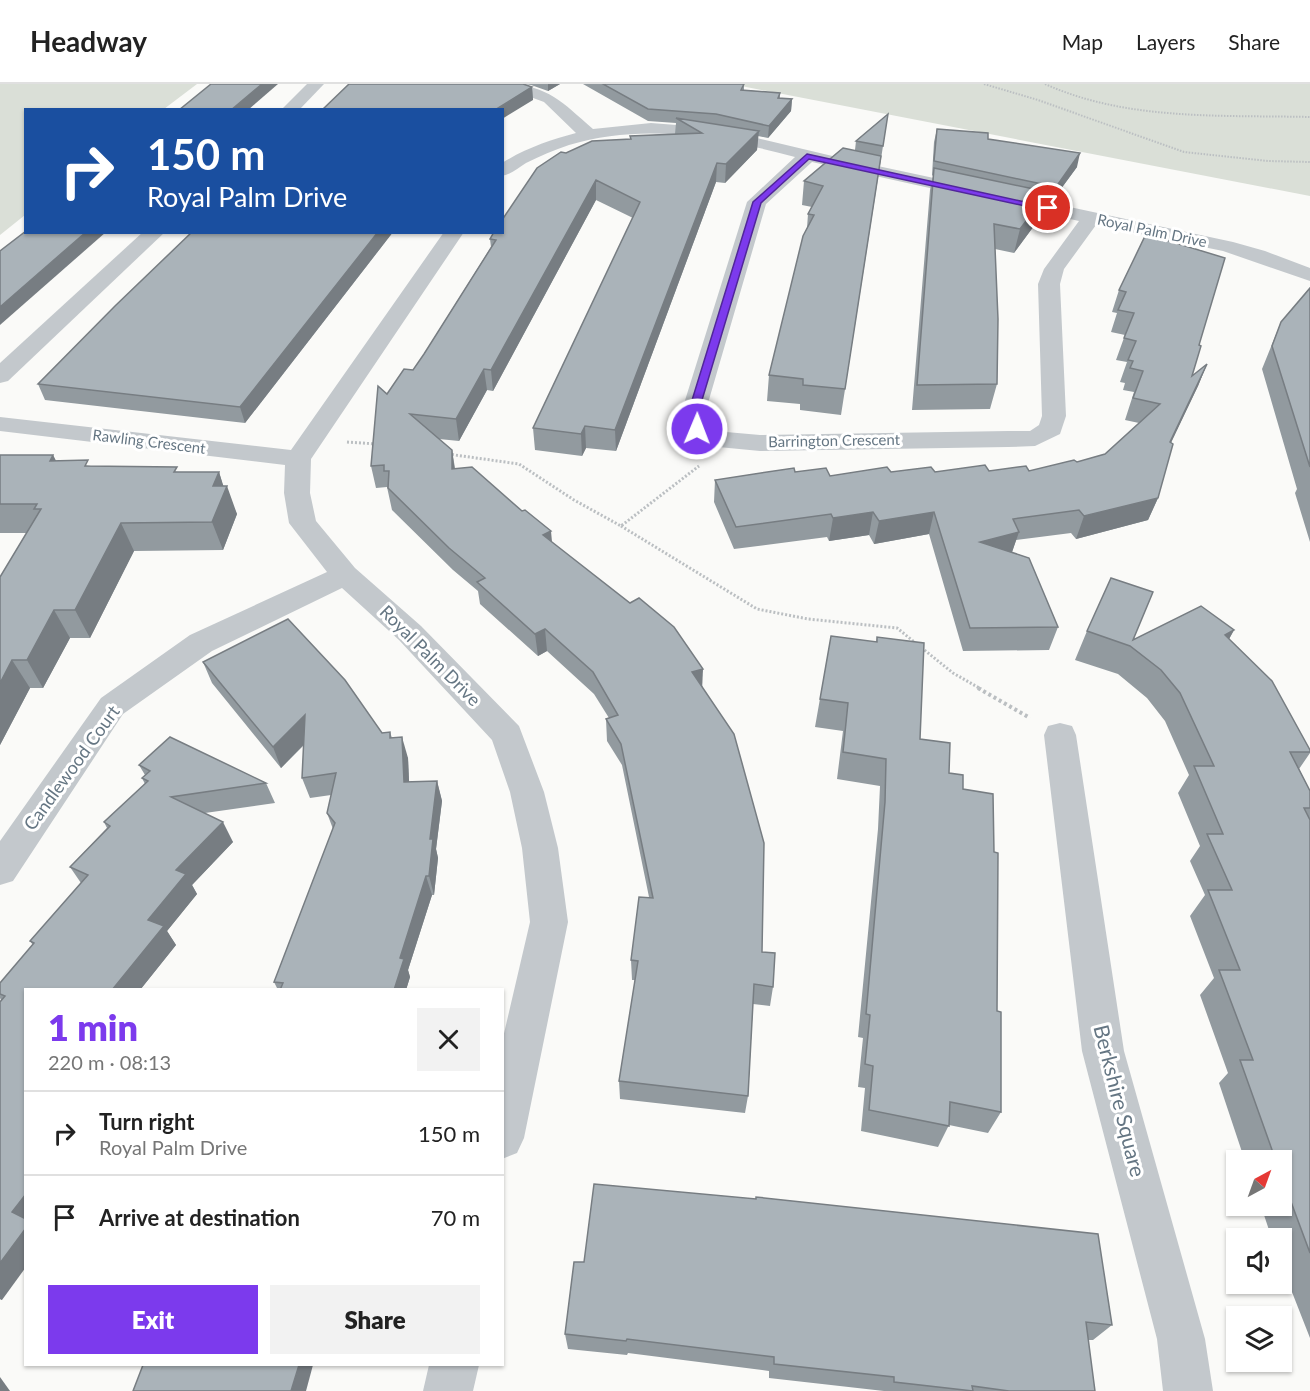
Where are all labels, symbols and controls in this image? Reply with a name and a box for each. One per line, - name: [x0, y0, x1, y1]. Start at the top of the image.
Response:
- text: Headway: [30, 24, 147, 58]
- text: Map: [1062, 29, 1103, 54]
- text: Layers: [1136, 29, 1195, 54]
- text: Share: [1228, 29, 1280, 54]
- text: 150 m: [147, 129, 265, 179]
- icon: right: [48, 132, 126, 210]
- text: Royal Palm Drive: [147, 180, 347, 213]
- pin: [1022, 182, 1073, 233]
- icon: arrive: [1031, 191, 1064, 224]
- street label: Royal Palm Drive: [1096, 210, 1209, 250]
- position arrow: [665, 397, 729, 461]
- street label: Rawling Crescent: [92, 425, 207, 457]
- street label: Barrington Crescent: [768, 430, 901, 450]
- street label: Royal Palm Drive: [376, 600, 486, 710]
- street label: Candlewood Court: [19, 700, 124, 834]
- text: 1 min: [48, 1005, 138, 1049]
- button: close: [417, 1008, 480, 1071]
- street label: Berkshire Square: [1089, 1022, 1151, 1179]
- text: 220 m · 08:13: [48, 1050, 171, 1074]
- text: Turn right: [99, 1108, 194, 1135]
- icon: right: [48, 1117, 81, 1150]
- text: 150 m: [418, 1120, 480, 1147]
- text: Royal Palm Drive: [99, 1135, 247, 1159]
- north arrow: [1226, 1150, 1292, 1216]
- map controls: [1226, 1150, 1292, 1372]
- icon: arrive: [48, 1201, 81, 1234]
- text: Arrive at destination: [99, 1204, 300, 1231]
- text: 70 m: [431, 1204, 480, 1231]
- button: sound: [1226, 1228, 1292, 1294]
- button: Exit: [48, 1285, 258, 1354]
- button: Share: [270, 1285, 480, 1354]
- button: layers: [1226, 1306, 1292, 1372]

